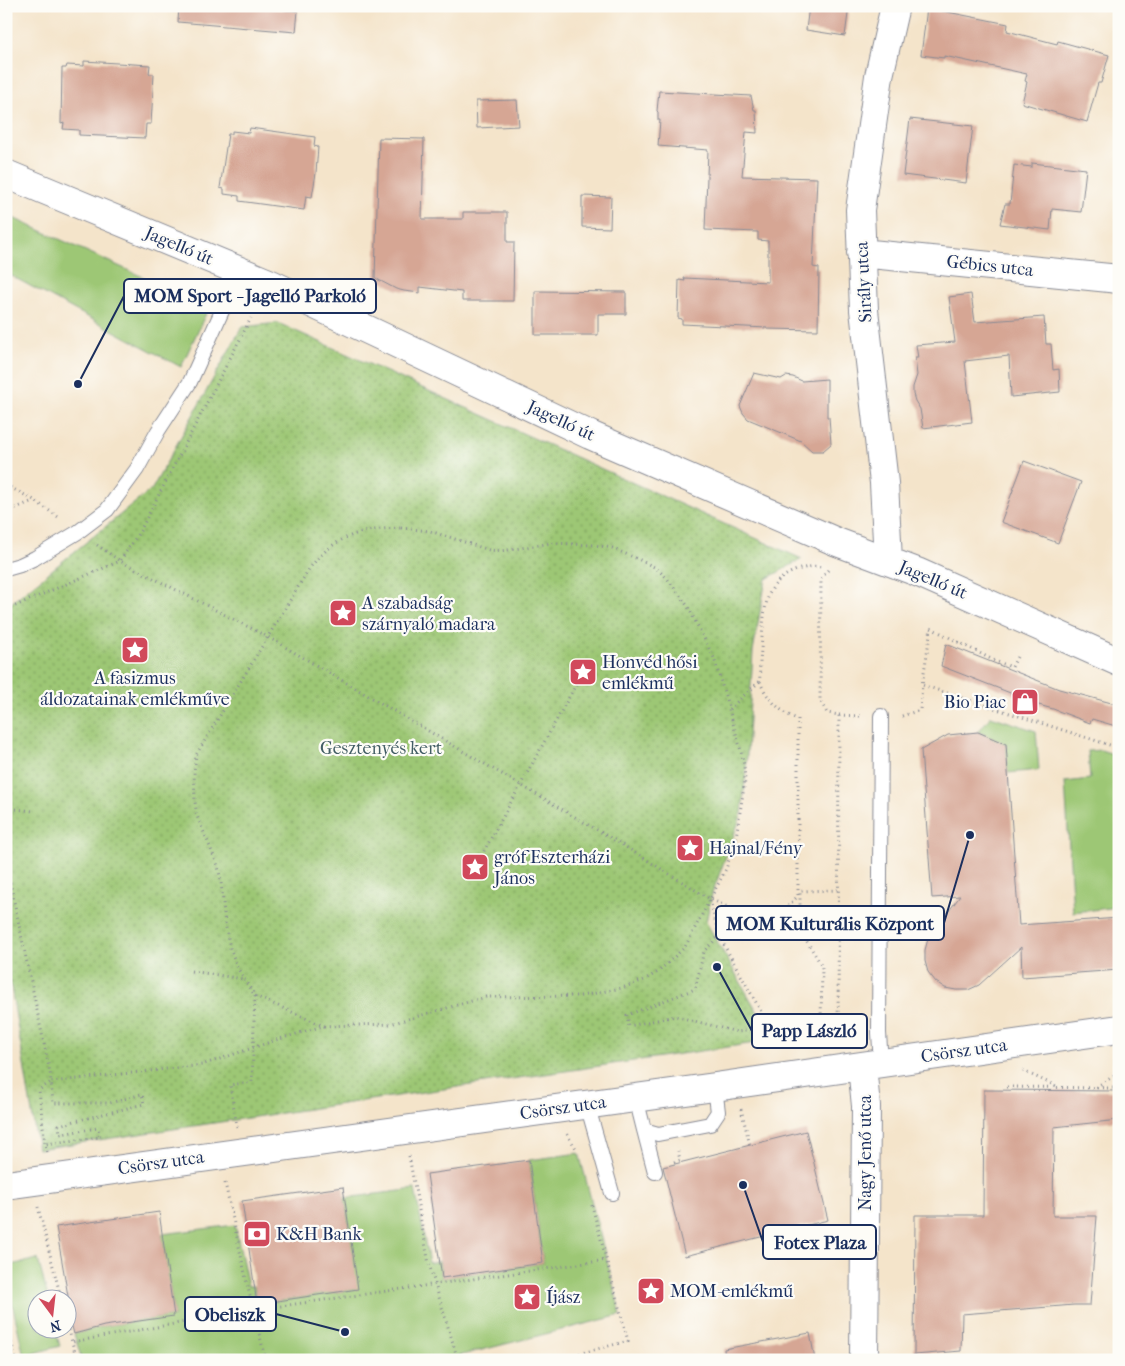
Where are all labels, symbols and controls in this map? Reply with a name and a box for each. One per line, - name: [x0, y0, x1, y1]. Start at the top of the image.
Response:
- street label: Jagelló út: [140, 221, 217, 270]
- street label: Sirály utca: [851, 240, 877, 323]
- street label: Gébics utca: [945, 251, 1035, 281]
- callout: MOM Sport - Jagelló Parkoló: [124, 279, 376, 313]
- text: MOM Sport - Jagelló Parkoló: [133, 285, 366, 307]
- street label: Jagelló út: [522, 395, 599, 446]
- street label: Jagelló út: [894, 555, 971, 604]
- place label: A szabadság szárnyaló madara: [361, 593, 496, 635]
- place icon: A szabadság szárnyaló madara: [328, 598, 358, 628]
- place icon: A fasizmus áldozatainak emlékműve: [120, 635, 150, 665]
- place label: Honvéd hősi emlékmű: [602, 652, 698, 694]
- place icon: Honvéd hősi emlékmű: [568, 657, 598, 687]
- place label: A fasizmus áldozatainak emlékműve: [40, 668, 230, 710]
- shop icon: Bio Piac: [1010, 687, 1040, 717]
- place label: Bio Piac: [944, 692, 1006, 713]
- park label: Gesztenyés kert: [320, 738, 443, 759]
- place icon: Hajnal/Fény: [675, 833, 705, 863]
- place label: Hajnal/Fény: [709, 838, 804, 859]
- place label: gróf Eszterházi János: [492, 847, 611, 889]
- place icon: gróf Eszterházi János: [460, 852, 490, 882]
- callout: MOM Kulturális Központ: [716, 906, 944, 940]
- text: MOM Kulturális Központ: [725, 913, 934, 935]
- callout: Papp László: [752, 1014, 867, 1048]
- text: Papp László: [761, 1020, 857, 1042]
- street label: Csörsz utca: [920, 1034, 1009, 1067]
- street label: Csörsz utca: [519, 1091, 608, 1124]
- street label: Nagy Jenő utca: [855, 1094, 876, 1211]
- street label: Csörsz utca: [117, 1146, 206, 1179]
- bank icon: K&H Bank: [242, 1219, 272, 1249]
- place label: K&H Bank: [276, 1224, 362, 1245]
- callout: Fotex Plaza: [763, 1225, 876, 1259]
- text: Fotex Plaza: [773, 1232, 867, 1254]
- place icon: MOM-emlékmű: [636, 1276, 666, 1306]
- place label: MOM-emlékmű: [670, 1281, 793, 1302]
- place icon: Íjász: [512, 1282, 542, 1312]
- place label: Íjász: [546, 1286, 581, 1308]
- north arrow: [28, 1288, 78, 1338]
- callout: Obeliszk: [185, 1297, 276, 1331]
- text: Obeliszk: [195, 1304, 266, 1326]
- text: N: [48, 1316, 63, 1336]

